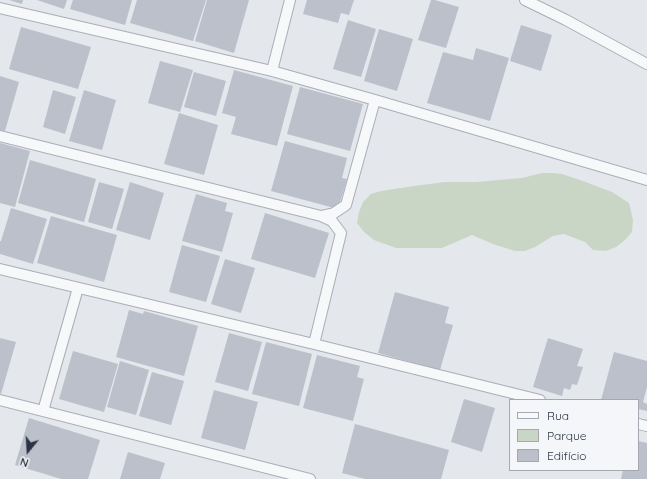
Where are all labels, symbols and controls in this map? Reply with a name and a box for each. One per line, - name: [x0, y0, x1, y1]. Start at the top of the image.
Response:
- legend: [509, 399, 639, 471]
- text: Rua: [547, 408, 569, 423]
- text: Parque: [547, 428, 587, 443]
- north arrow: [8, 431, 48, 471]
- text: Edifício: [547, 448, 587, 463]
- text: N: [18, 455, 30, 470]

